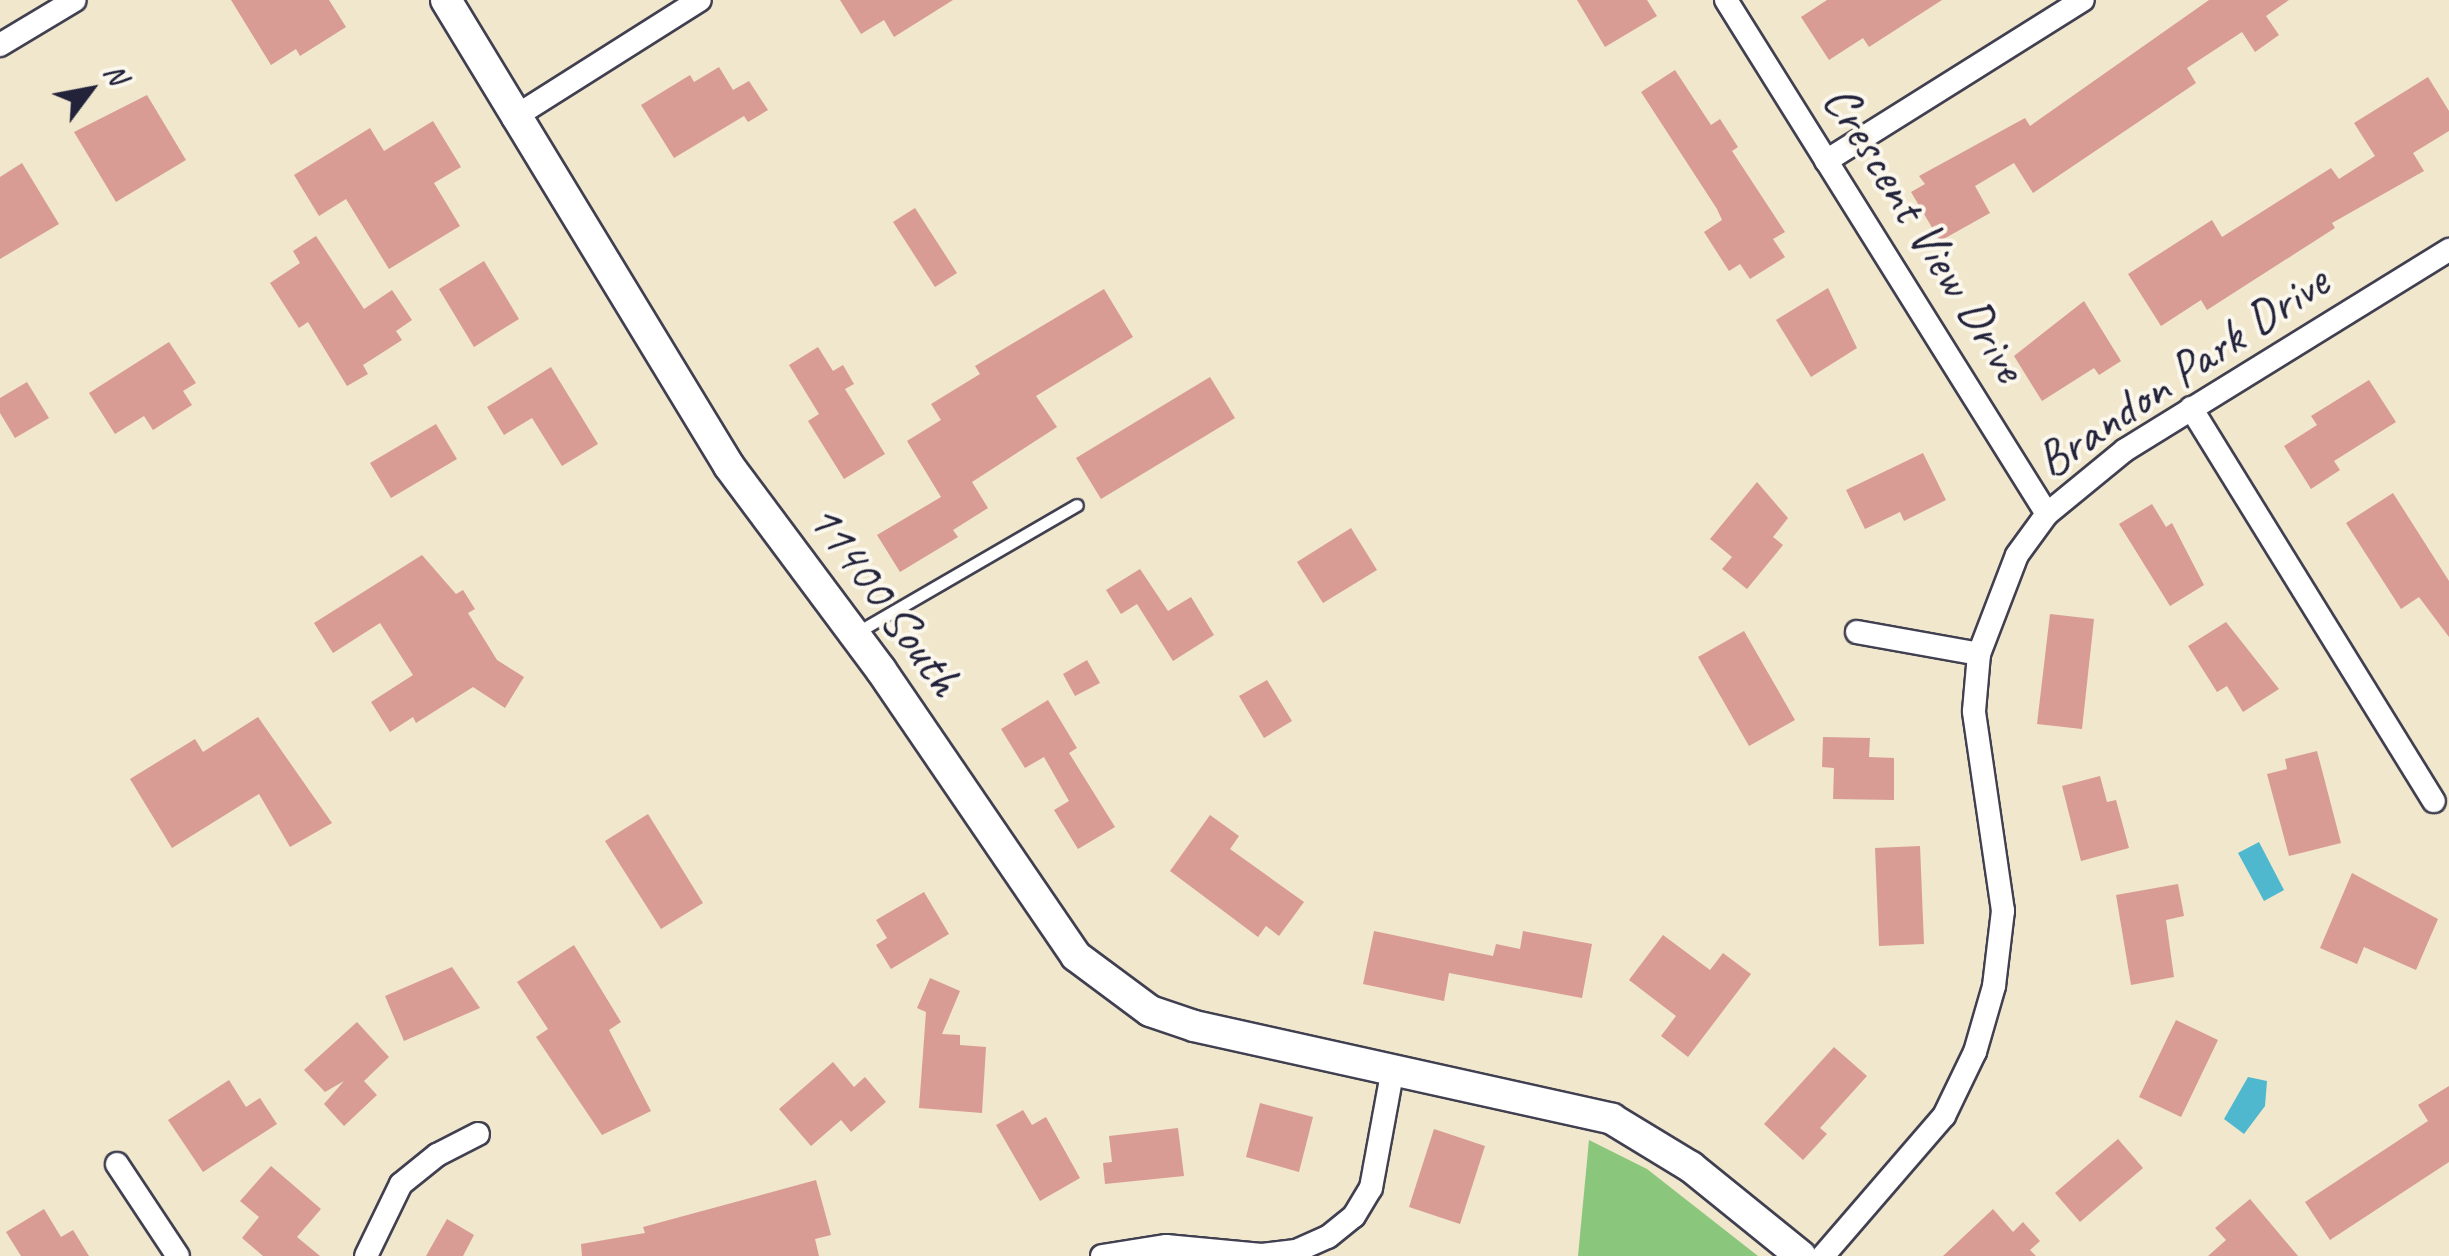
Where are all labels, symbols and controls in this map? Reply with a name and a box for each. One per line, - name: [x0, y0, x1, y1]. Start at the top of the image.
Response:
- north arrow: [40, 40, 140, 140]
- text: N: [96, 57, 135, 90]
- street label: Crescent View Drive: [1810, 73, 2040, 393]
- street label: Brandon Park Drive: [2024, 251, 2340, 491]
- street label: 11400 South: [795, 491, 975, 707]

